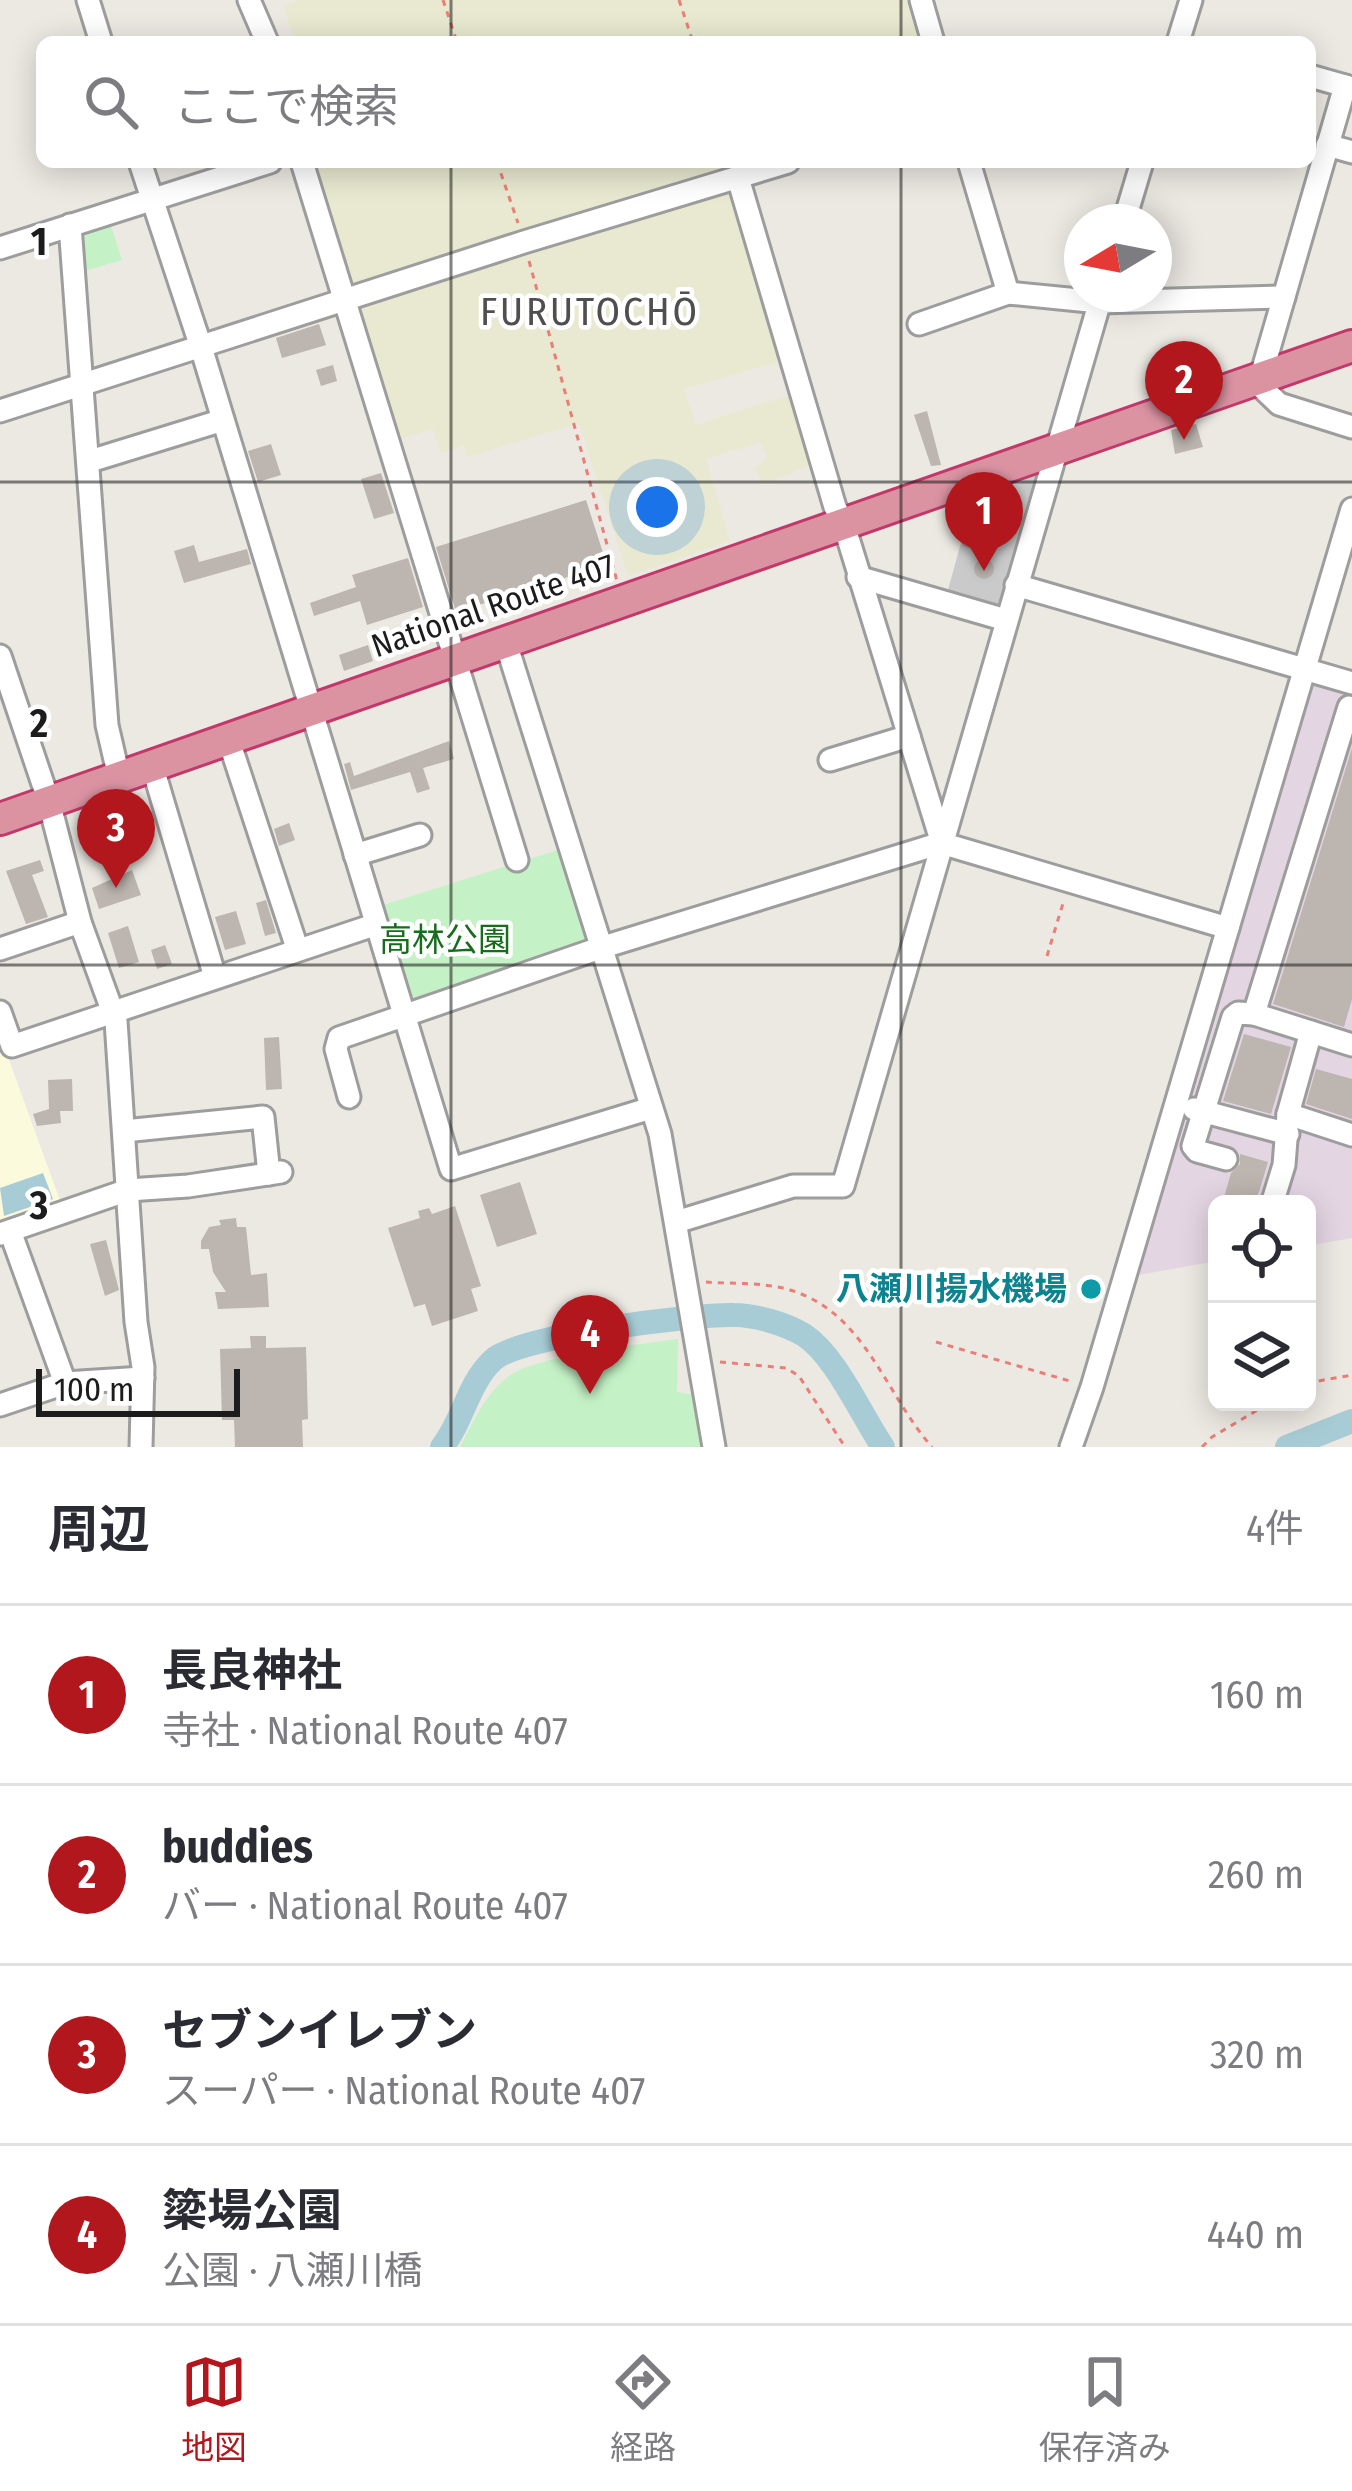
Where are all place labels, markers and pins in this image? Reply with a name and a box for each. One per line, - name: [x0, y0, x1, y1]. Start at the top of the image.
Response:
- pin: 2: [1145, 341, 1223, 440]
- pin: 1: [945, 472, 1023, 571]
- pin: 3: [77, 789, 155, 888]
- place label: 八瀬川揚水機場: [836, 1269, 1067, 1309]
- marker: 八瀬川揚水機場: [1078, 1276, 1104, 1302]
- pin: 4: [551, 1295, 629, 1394]

